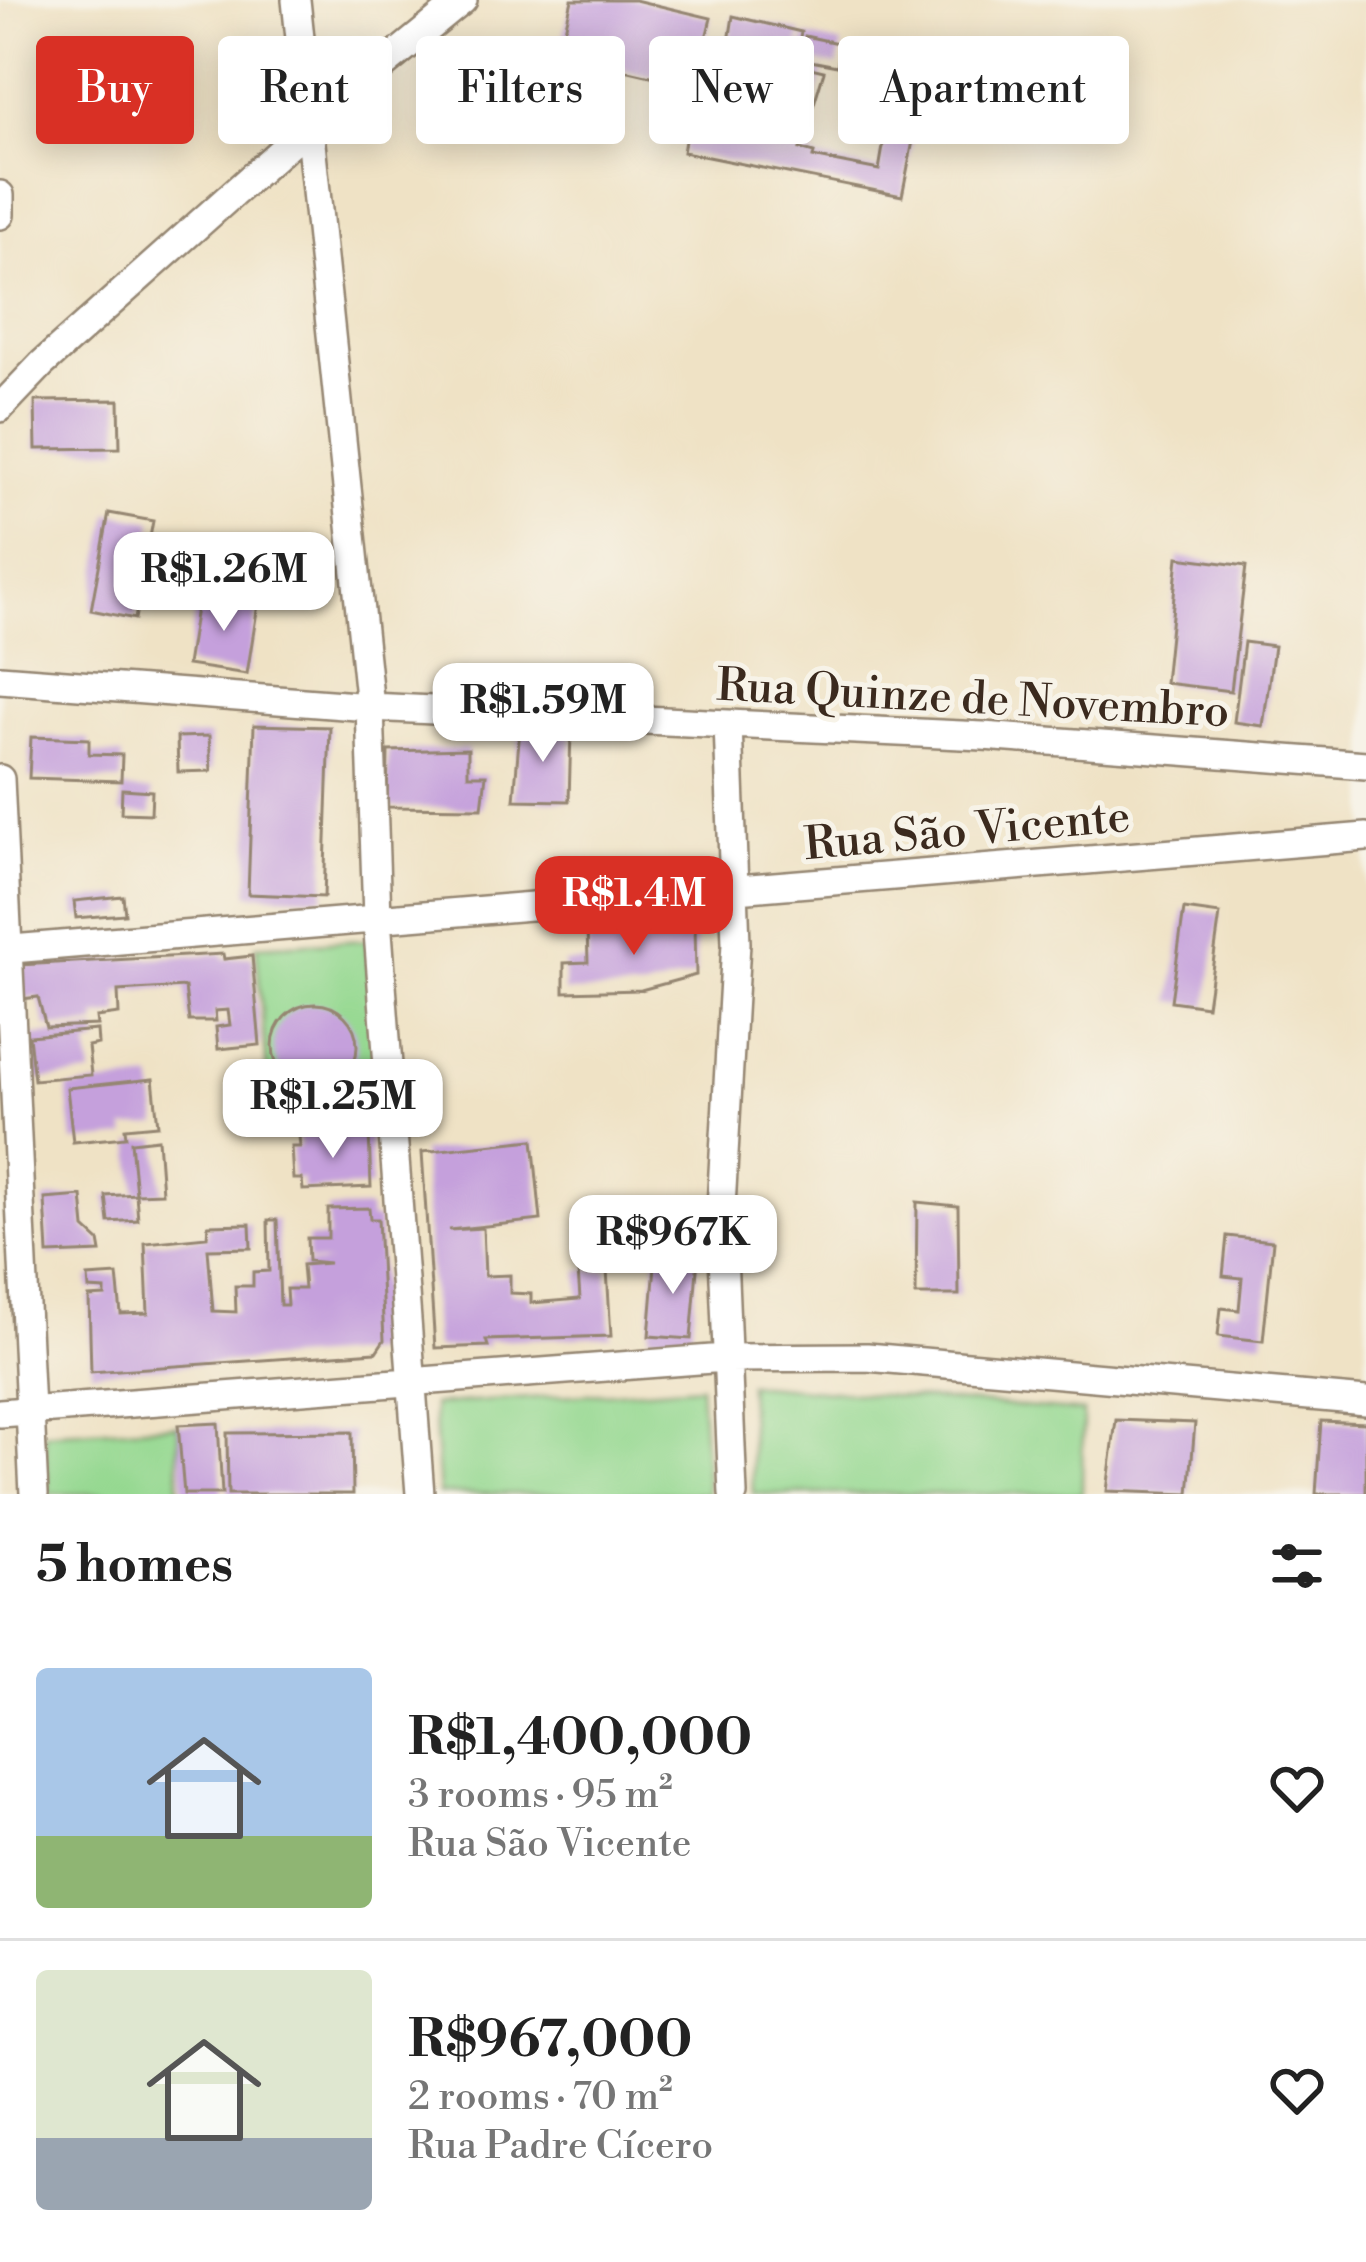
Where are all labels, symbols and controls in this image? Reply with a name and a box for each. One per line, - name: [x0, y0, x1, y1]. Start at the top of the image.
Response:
- chip: Buy: [36, 36, 194, 144]
- chip: Rent: [218, 36, 392, 144]
- chip: Filters: [416, 36, 625, 144]
- chip: New: [649, 36, 814, 144]
- chip: Apartment: [838, 36, 1129, 144]
- pin: R$1.26M: [113, 532, 335, 634]
- text: R$1.26M: [141, 546, 307, 595]
- street label: Rua Quinze de Novembro: [715, 658, 1231, 741]
- pin: R$1.59M: [432, 663, 654, 765]
- text: R$1.59M: [460, 677, 626, 726]
- street label: Rua São Vicente: [802, 789, 1133, 874]
- pin: R$1.4M: [536, 856, 732, 958]
- text: R$1.4M: [562, 870, 706, 919]
- pin: R$1.25M: [222, 1059, 444, 1161]
- text: R$1.25M: [250, 1073, 416, 1122]
- pin: R$967K: [575, 1195, 771, 1297]
- text: R$967K: [596, 1209, 750, 1258]
- icon: filters: [1264, 1533, 1330, 1599]
- text: 5 homes: [36, 1534, 233, 1598]
- text: R$1,400,000: [408, 1707, 752, 1771]
- icon: home: [132, 1716, 276, 1860]
- icon: heart: [1264, 1755, 1330, 1821]
- text: 3 rooms · 95 m²: [408, 1771, 673, 1820]
- text: Rua São Vicente: [408, 1820, 691, 1869]
- text: R$967,000: [408, 2009, 692, 2073]
- icon: home: [132, 2018, 276, 2162]
- icon: heart: [1264, 2057, 1330, 2123]
- text: 2 rooms · 70 m²: [408, 2073, 673, 2122]
- text: Rua Padre Cícero: [408, 2122, 713, 2171]

